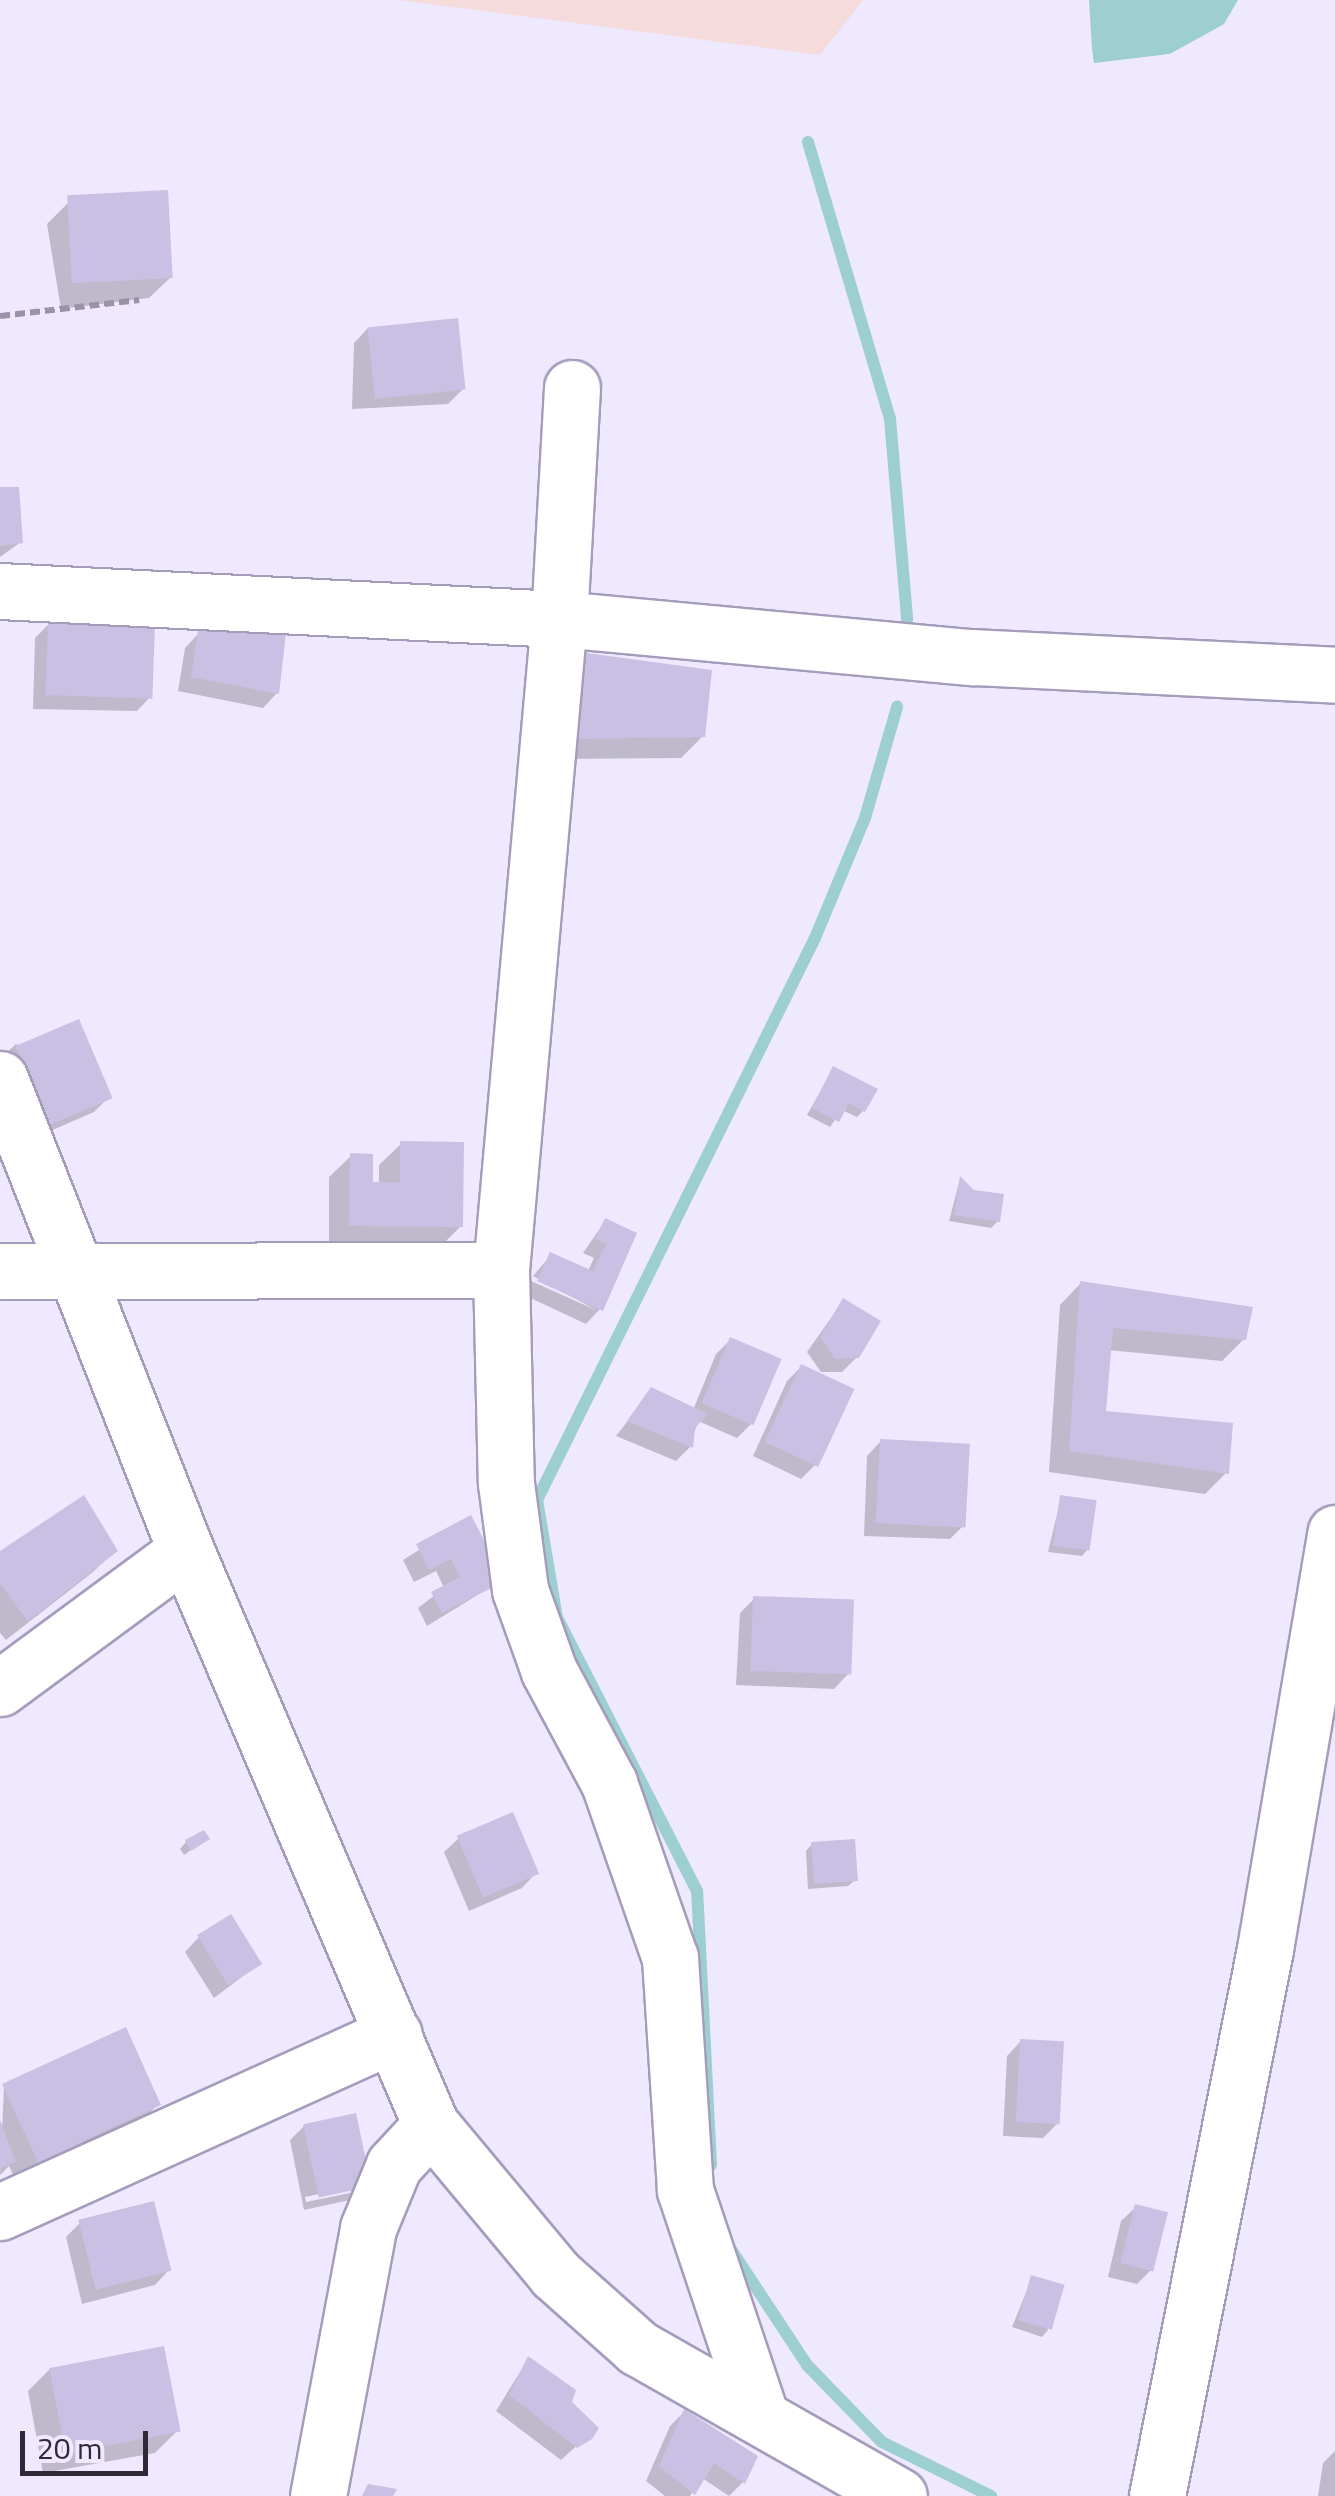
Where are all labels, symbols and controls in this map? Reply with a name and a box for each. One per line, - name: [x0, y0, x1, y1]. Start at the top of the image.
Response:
- scale bar: [25, 2411, 152, 2473]
- text: 20 m: [37, 2425, 102, 2471]

